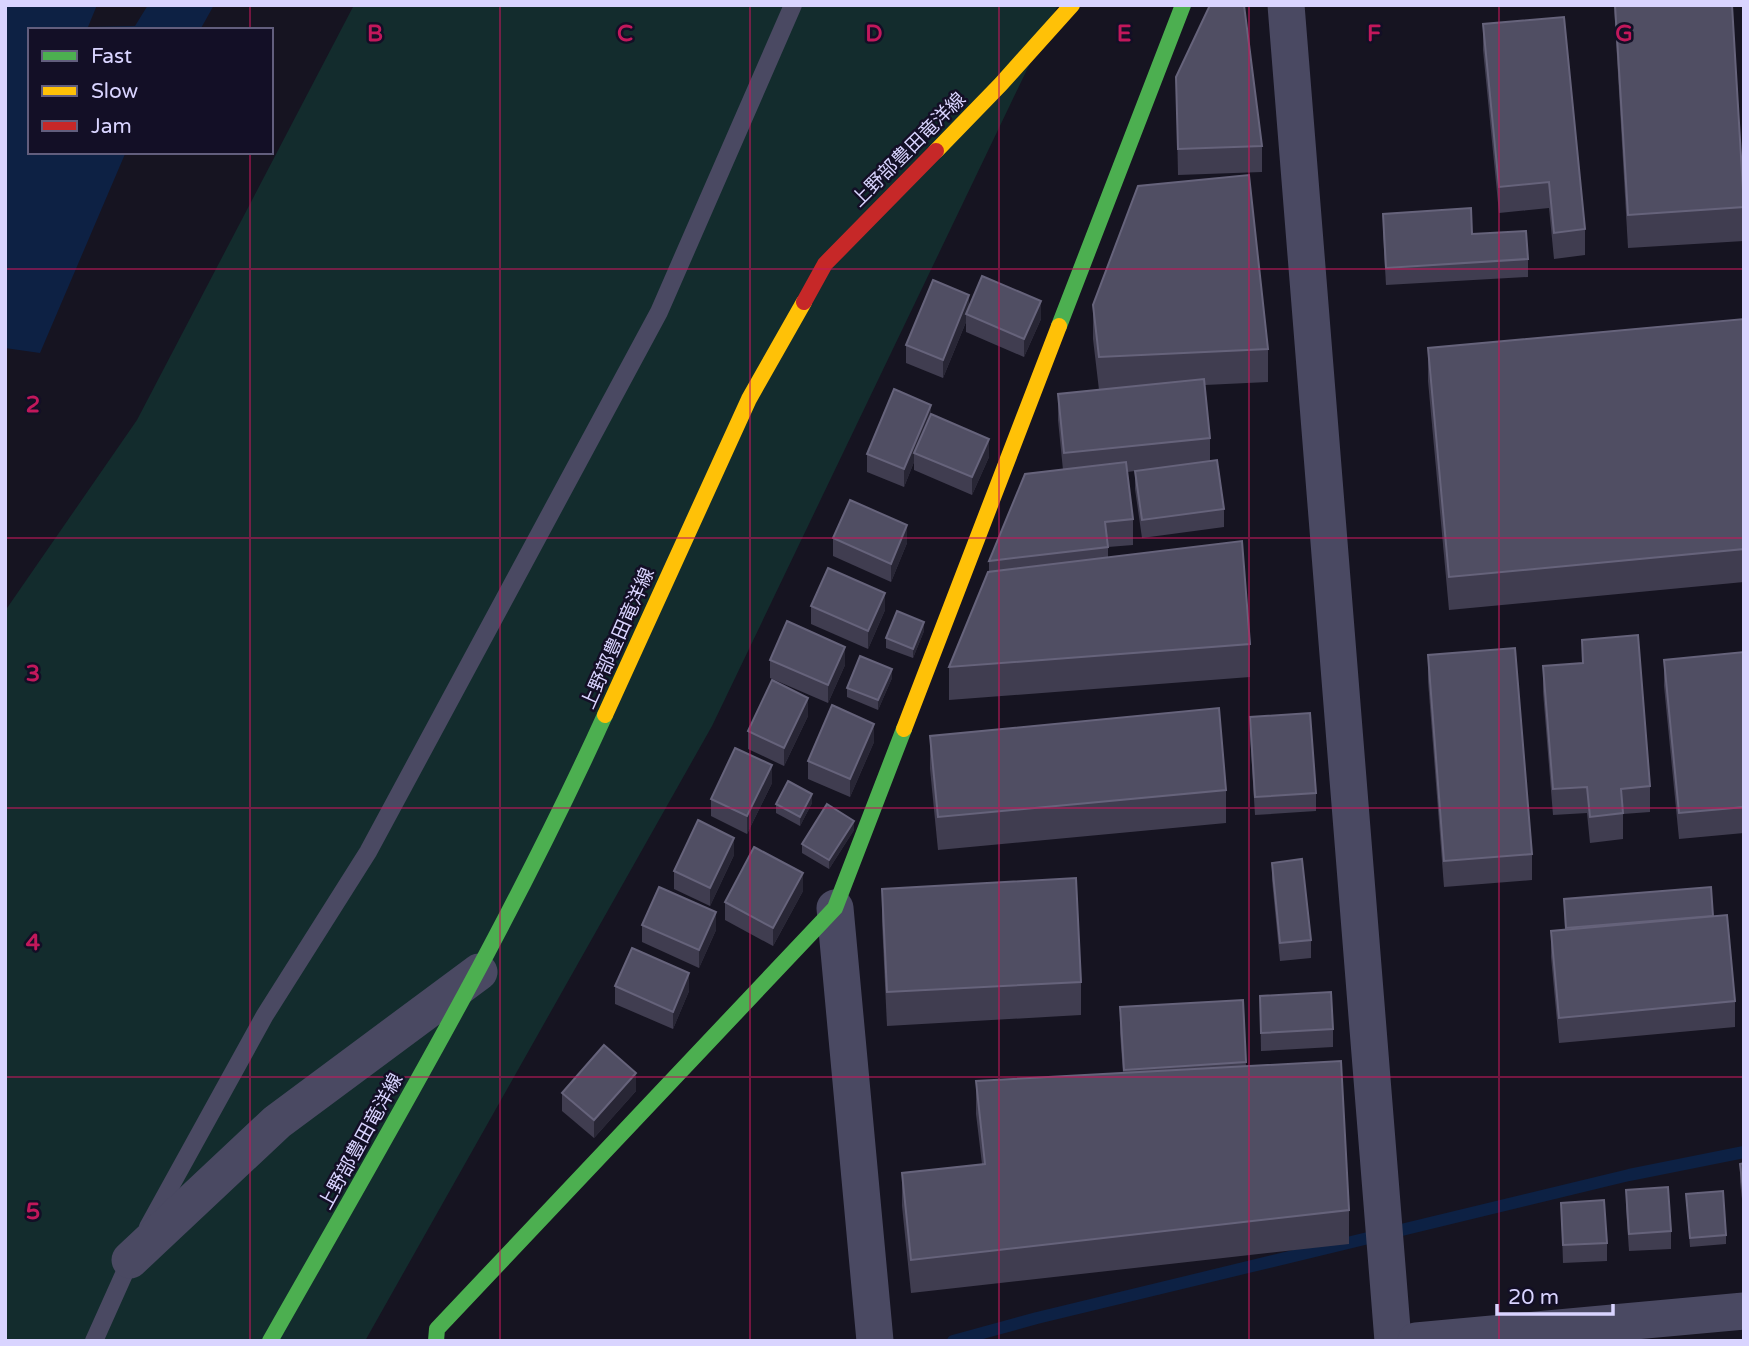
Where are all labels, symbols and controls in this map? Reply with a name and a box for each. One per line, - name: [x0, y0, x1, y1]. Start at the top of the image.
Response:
- text: B: [367, 20, 383, 48]
- text: C: [617, 20, 633, 48]
- text: D: [865, 20, 883, 48]
- text: E: [1117, 20, 1131, 48]
- text: F: [1367, 20, 1381, 48]
- text: G: [1615, 20, 1633, 48]
- legend: [28, 28, 273, 154]
- text: Fast: [91, 44, 132, 69]
- text: Slow: [91, 79, 139, 104]
- street label: 上野部豊田竜洋線: [847, 88, 970, 211]
- text: Jam: [91, 114, 132, 139]
- text: 2: [26, 391, 40, 419]
- street label: 上野部豊田竜洋線: [577, 564, 659, 712]
- text: 3: [26, 660, 40, 688]
- text: 4: [26, 929, 41, 957]
- street label: 上野部豊田竜洋線: [314, 1070, 407, 1213]
- text: 5: [26, 1198, 40, 1226]
- scale bar: [1497, 1272, 1612, 1316]
- text: 20 m: [1508, 1285, 1559, 1310]

